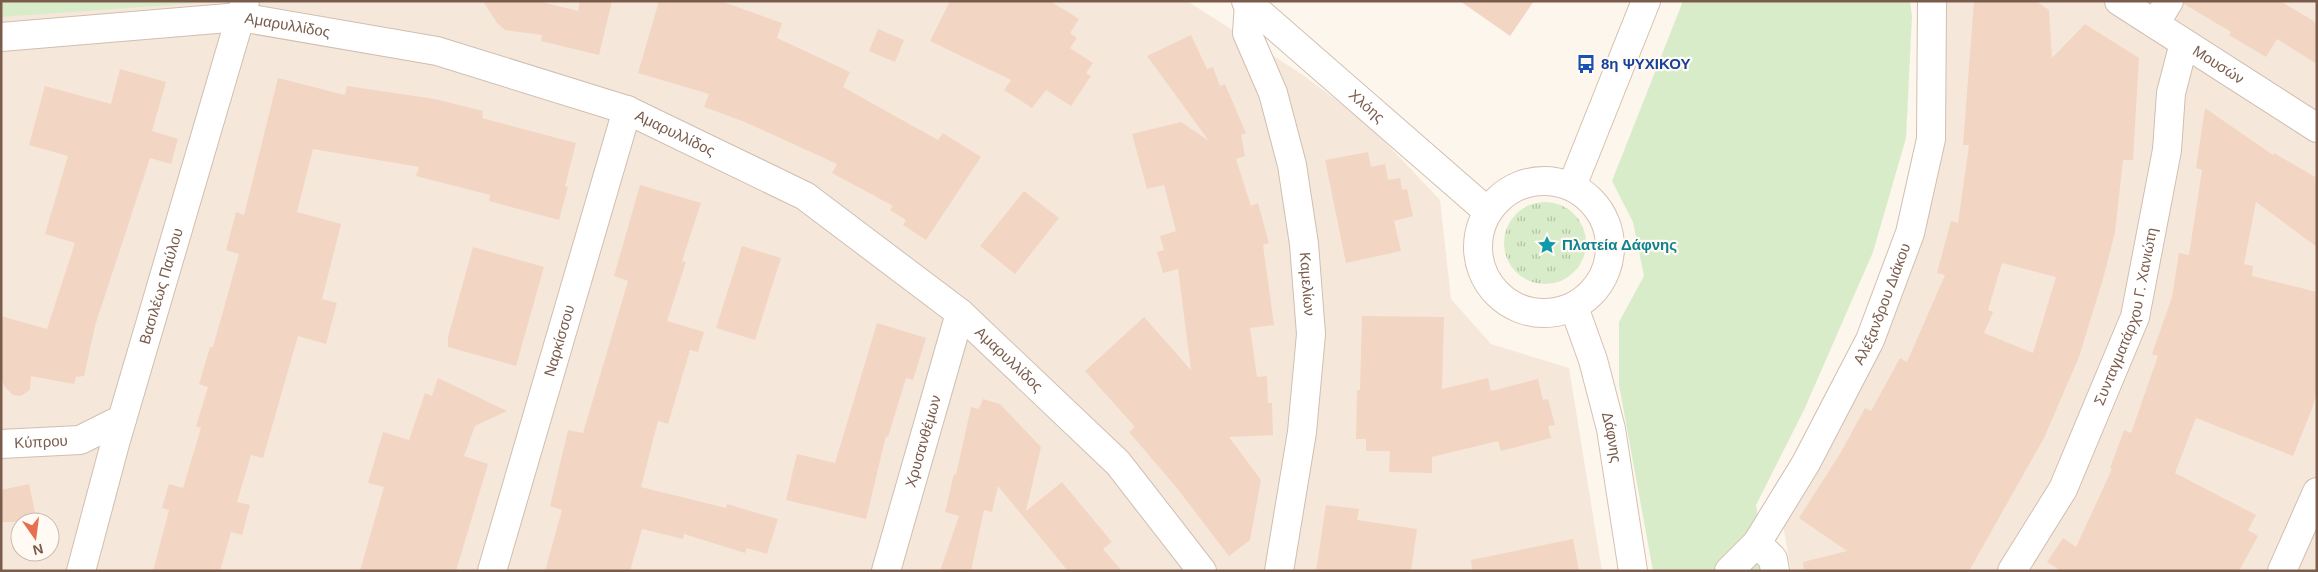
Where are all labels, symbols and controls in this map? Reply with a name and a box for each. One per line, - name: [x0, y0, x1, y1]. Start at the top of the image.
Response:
- street label: Αμαρυλλίδος: [244, 9, 332, 40]
- street label: Μουσών: [2190, 42, 2247, 87]
- bus stop icon: 8η ΨΥΧΙΚΟΥ: [1575, 53, 1597, 75]
- place label: 8η ΨΥΧΙΚΟΥ: [1601, 55, 1690, 72]
- street label: Χλόης: [1346, 86, 1388, 126]
- street label: Αμαρυλλίδος: [633, 106, 718, 159]
- street label: Βασιλέως Παύλου: [136, 226, 186, 346]
- street label: Συνταγματάρχου Γ. Χανιώτη: [2090, 226, 2160, 408]
- place icon: Πλατεία Δάφνης: [1536, 234, 1558, 256]
- place label: Πλατεία Δάφνης: [1562, 236, 1677, 253]
- street label: Αλέξανδρου Διάκου: [1850, 241, 1913, 367]
- street label: Καμελίων: [1297, 251, 1319, 317]
- street label: Ναρκίσσου: [540, 303, 578, 378]
- street label: Αμαρυλλίδος: [972, 323, 1046, 395]
- street label: Χρυσανθέμων: [901, 393, 944, 489]
- street label: Δάφνης: [1599, 410, 1625, 464]
- street label: Κύπρου: [14, 432, 68, 451]
- north arrow: [10, 512, 60, 562]
- text: N: [31, 541, 45, 559]

